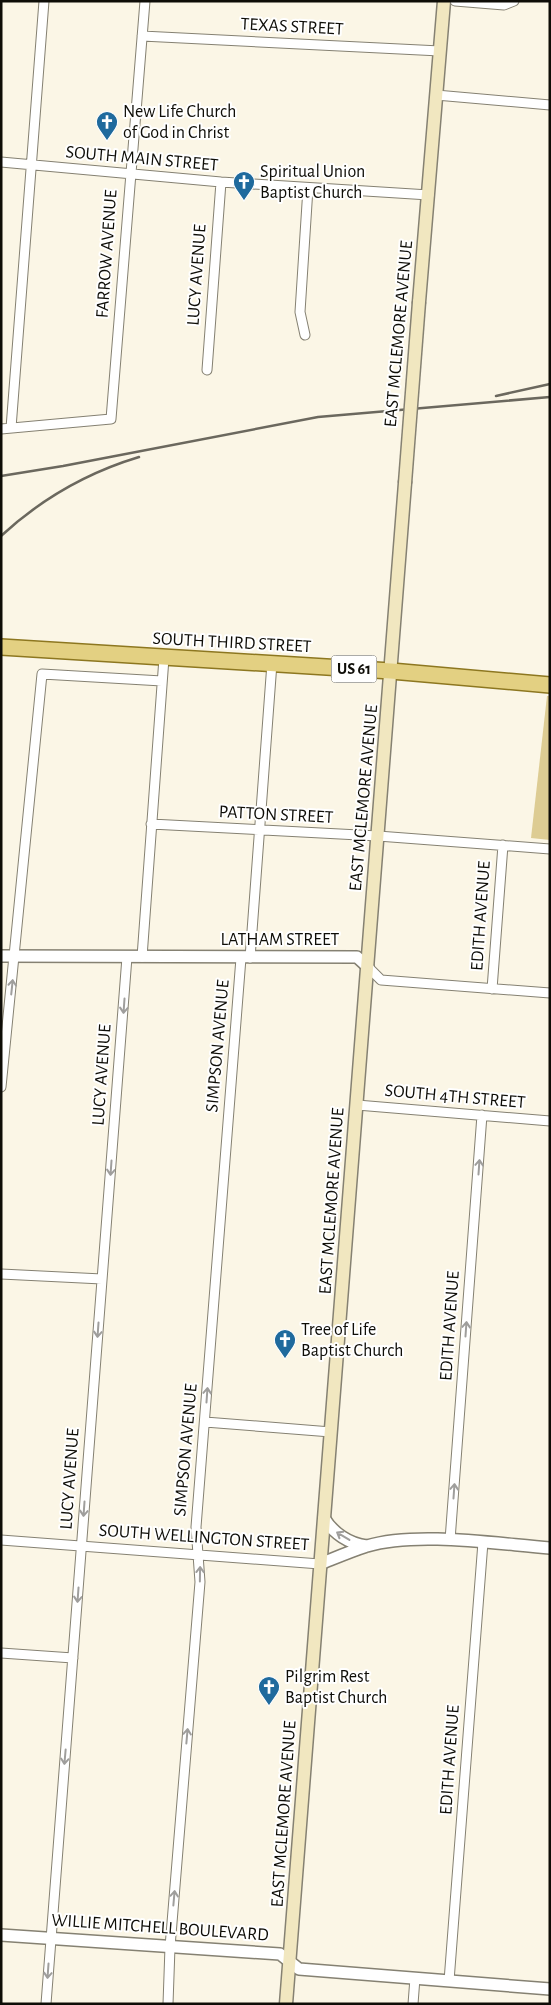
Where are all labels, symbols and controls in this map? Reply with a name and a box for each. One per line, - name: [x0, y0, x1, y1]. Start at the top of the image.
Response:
- street label: TEXAS STREET: [240, 15, 344, 39]
- place label: New Life Church of God in Christ: [123, 103, 236, 142]
- church icon: New Life Church of God in Christ: [95, 110, 119, 141]
- street label: SOUTH MAIN STREET: [65, 143, 219, 175]
- place label: Spiritual Union Baptist Church: [260, 163, 365, 202]
- church icon: Spiritual Union Baptist Church: [232, 170, 256, 201]
- street label: FARROW AVENUE: [94, 189, 120, 319]
- street label: LUCY AVENUE: [184, 223, 210, 326]
- street label: EAST MCLEMORE AVENUE: [382, 240, 416, 428]
- street label: SOUTH THIRD STREET: [152, 630, 312, 656]
- road number: US 61: [332, 656, 376, 682]
- street label: EAST MCLEMORE AVENUE: [347, 704, 381, 892]
- street label: PATTON STREET: [218, 803, 334, 827]
- street label: EDITH AVENUE: [468, 860, 494, 972]
- street label: LATHAM STREET: [221, 931, 340, 949]
- one-way arrow: [7, 979, 17, 995]
- street label: SIMPSON AVENUE: [203, 979, 233, 1113]
- one-way arrow: [119, 997, 128, 1013]
- street label: LUCY AVENUE: [89, 1023, 115, 1126]
- street label: SOUTH 4TH STREET: [384, 1082, 526, 1112]
- street label: EAST MCLEMORE AVENUE: [316, 1107, 348, 1295]
- one-way arrow: [106, 1159, 116, 1175]
- one-way arrow: [474, 1160, 483, 1176]
- street label: EDITH AVENUE: [437, 1270, 463, 1382]
- one-way arrow: [94, 1321, 103, 1337]
- place label: Tree of Life Baptist Church: [301, 1321, 403, 1360]
- one-way arrow: [462, 1322, 471, 1338]
- church icon: Tree of Life Baptist Church: [273, 1328, 297, 1359]
- street label: SIMPSON AVENUE: [171, 1383, 201, 1517]
- one-way arrow: [202, 1387, 212, 1403]
- street label: LUCY AVENUE: [57, 1427, 83, 1530]
- one-way arrow: [449, 1484, 459, 1500]
- one-way arrow: [80, 1501, 89, 1517]
- street label: SOUTH WELLINGTON STREET: [98, 1522, 310, 1554]
- one-way arrow: [336, 1531, 350, 1541]
- one-way arrow: [195, 1566, 205, 1582]
- one-way arrow: [73, 1587, 82, 1603]
- place label: Pilgrim Rest Baptist Church: [285, 1668, 387, 1707]
- church icon: Pilgrim Rest Baptist Church: [257, 1675, 281, 1706]
- street label: EDITH AVENUE: [437, 1704, 463, 1816]
- street label: EAST MCLEMORE AVENUE: [268, 1720, 300, 1908]
- one-way arrow: [182, 1728, 192, 1744]
- one-way arrow: [60, 1749, 70, 1765]
- one-way arrow: [169, 1890, 178, 1906]
- street label: WILLIE MITCHELL BOULEVARD: [51, 1911, 269, 1945]
- one-way arrow: [44, 1963, 53, 1979]

